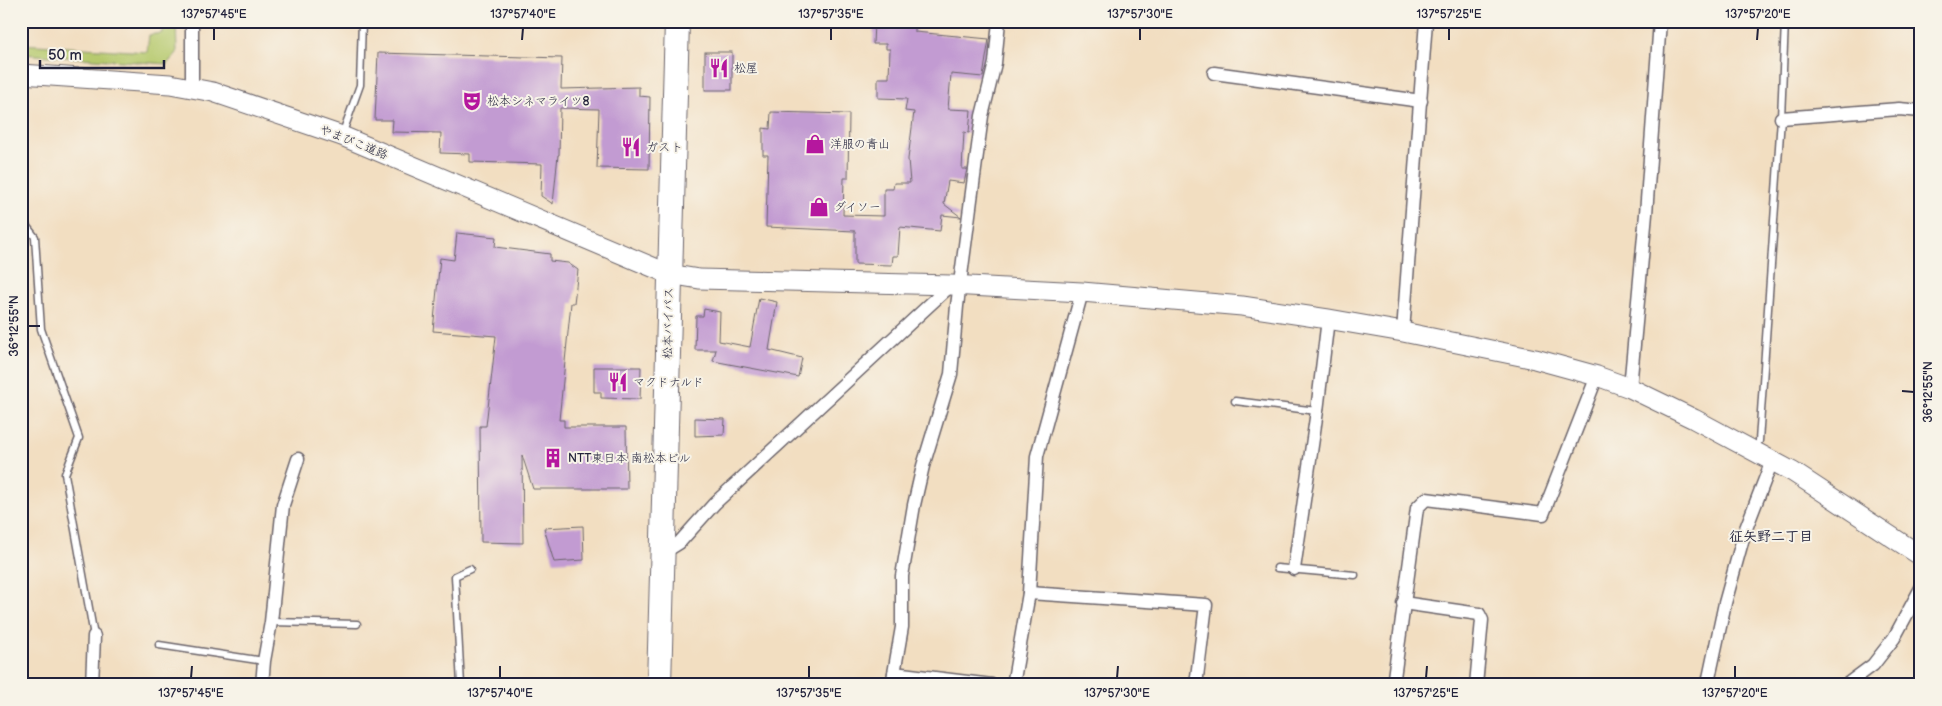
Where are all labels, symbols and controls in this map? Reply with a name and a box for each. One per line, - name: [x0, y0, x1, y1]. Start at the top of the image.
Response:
- text: 137°57'45"E: [181, 7, 247, 22]
- text: 137°57'40"E: [490, 7, 556, 22]
- text: 137°57'35"E: [798, 7, 864, 22]
- text: 137°57'30"E: [1107, 7, 1173, 22]
- text: 137°57'25"E: [1416, 7, 1482, 22]
- text: 137°57'20"E: [1725, 7, 1791, 22]
- scale bar: [40, 38, 164, 70]
- text: 50 m: [48, 46, 82, 65]
- restaurant icon: 松屋: [708, 57, 730, 79]
- place label: 松屋: [734, 61, 758, 76]
- theatre icon: 松本シネマライツ8: [461, 90, 483, 112]
- place label: 松本シネマライツ8: [487, 94, 590, 109]
- street label: やまびこ道路: [318, 122, 390, 163]
- shop icon: 洋服の青山: [804, 133, 826, 155]
- restaurant icon: ガスト: [620, 136, 642, 158]
- place label: 洋服の青山: [830, 137, 890, 152]
- place label: ガスト: [646, 140, 683, 155]
- shop icon: ダイソー: [808, 196, 830, 218]
- place label: ダイソー: [834, 200, 881, 215]
- street label: 松本バイパス: [660, 287, 677, 359]
- text: 36°12'55"N: [7, 295, 22, 357]
- text: 36°12'55"N: [1921, 361, 1936, 423]
- restaurant icon: マクドナルド: [607, 371, 629, 393]
- place label: マクドナルド: [633, 375, 704, 390]
- building icon: NTT東日本 南松本ビル: [542, 447, 564, 469]
- place label: NTT東日本 南松本ビル: [568, 451, 690, 466]
- district label: 征矢野二丁目: [1729, 528, 1813, 545]
- text: 137°57'45"E: [158, 686, 224, 701]
- text: 137°57'40"E: [467, 686, 533, 701]
- text: 137°57'35"E: [776, 686, 842, 701]
- text: 137°57'30"E: [1084, 686, 1150, 701]
- text: 137°57'25"E: [1393, 686, 1459, 701]
- text: 137°57'20"E: [1702, 686, 1768, 701]

